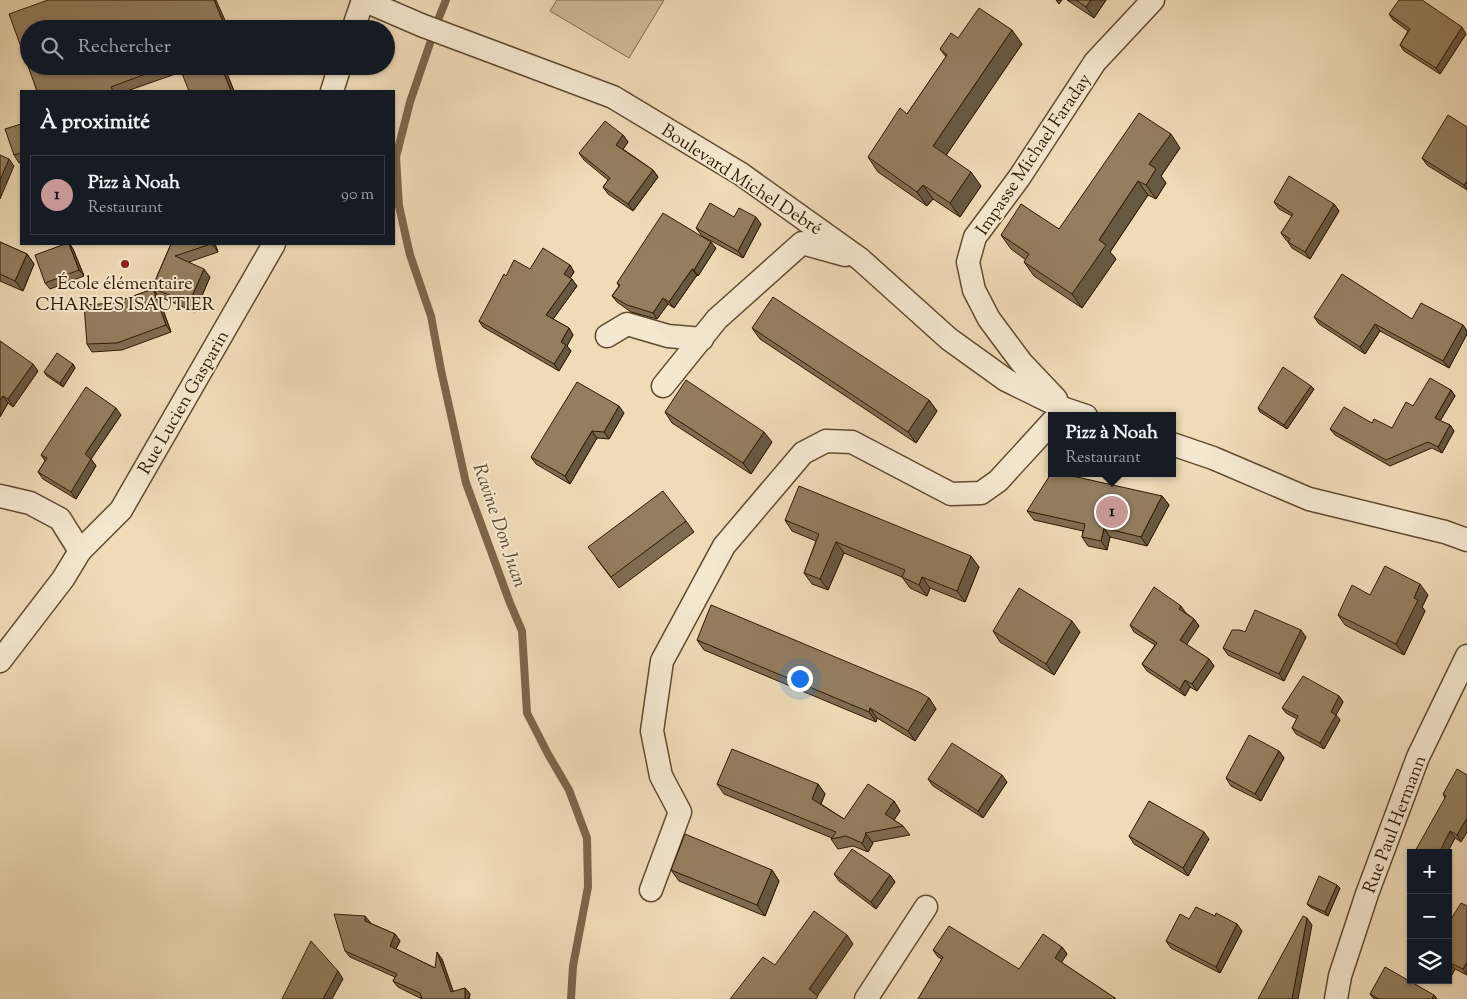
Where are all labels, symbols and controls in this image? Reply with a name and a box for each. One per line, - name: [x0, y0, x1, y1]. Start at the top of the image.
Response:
- search box: [20, 20, 395, 75]
- icon: search: [38, 34, 66, 62]
- text: Rechercher: [78, 34, 171, 61]
- street label: Impasse Michael Faraday: [971, 69, 1099, 241]
- text: À proximité: [40, 108, 150, 138]
- street label: Boulevard Michel Debré: [655, 119, 827, 243]
- text: Pizz à Noah: [88, 170, 180, 197]
- text: 1: [54, 184, 60, 207]
- text: 90 m: [341, 184, 374, 207]
- text: Restaurant: [88, 197, 163, 220]
- marker: École élémentaire CHARLES ISAUTIER: [119, 258, 131, 270]
- place label: École élémentaire CHARLES ISAUTIER: [35, 272, 215, 319]
- street label: Rue Lucien Gasparin: [133, 326, 237, 480]
- popup: [1048, 412, 1176, 477]
- text: Pizz à Noah: [1066, 420, 1158, 447]
- text: Restaurant: [1066, 447, 1141, 470]
- water label: Ravine Don Juan: [465, 460, 532, 591]
- pin: 1: [1096, 493, 1128, 531]
- your location: [787, 666, 813, 692]
- street label: Rue Paul Hermann: [1358, 752, 1434, 898]
- map controls: [1407, 849, 1452, 984]
- button: +: [1407, 849, 1452, 894]
- button: −: [1407, 894, 1452, 939]
- button: layers: [1407, 939, 1452, 984]

